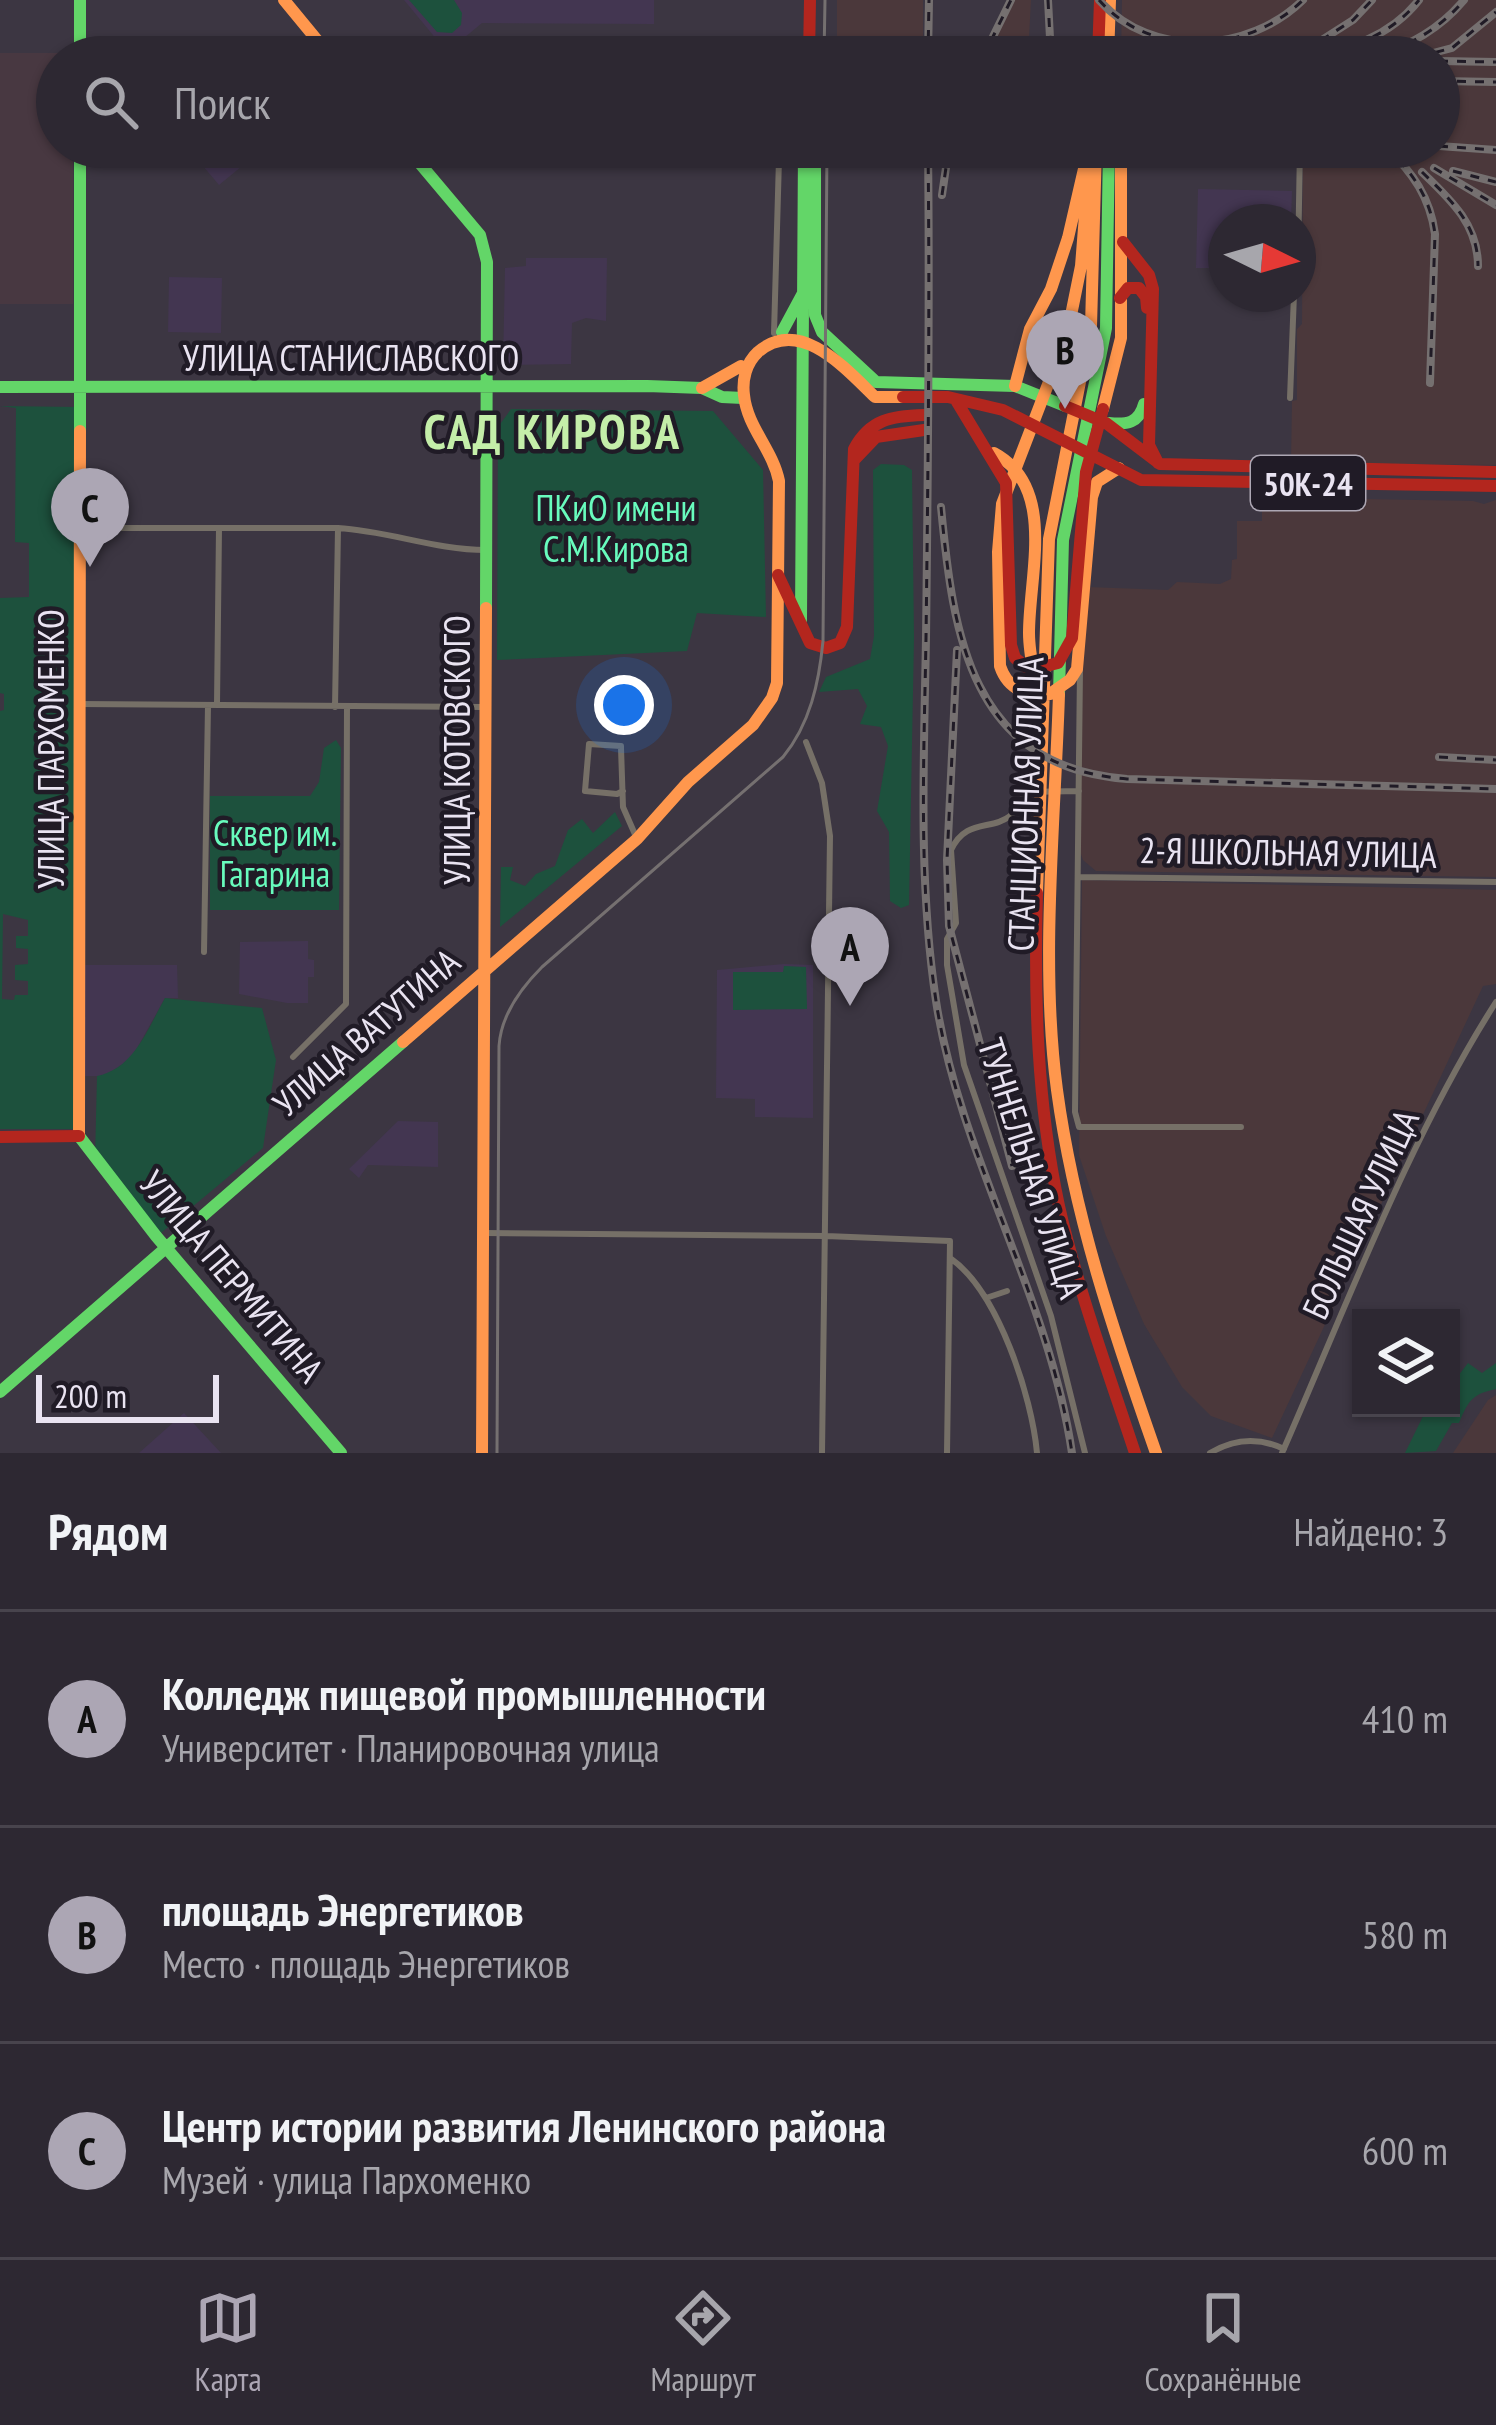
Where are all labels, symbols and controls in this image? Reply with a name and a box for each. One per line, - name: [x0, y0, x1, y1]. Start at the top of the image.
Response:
- search box: [36, 36, 1460, 168]
- icon: search: [78, 69, 144, 135]
- text: Поиск: [174, 73, 270, 131]
- north arrow: [1208, 204, 1316, 312]
- pin: B: [1026, 310, 1104, 409]
- street label: УЛИЦА СТАНИСЛАВСКОГО: [183, 334, 519, 381]
- district label: САД КИРОВА: [424, 400, 682, 462]
- road number: 50К-24: [1251, 456, 1365, 510]
- pin: C: [51, 468, 129, 567]
- park label: ПКиО имени С.М.Кирова: [536, 484, 696, 572]
- street label: УЛИЦА ПАРХОМЕНКО: [27, 609, 74, 889]
- street label: УЛИЦА КОТОВСКОГО: [433, 615, 480, 885]
- street label: СТАНЦИОННАЯ УЛИЦА: [996, 656, 1054, 952]
- your location: [594, 675, 654, 735]
- park label: Сквер им. Гагарина: [213, 809, 337, 897]
- street label: 2-Я ШКОЛЬНАЯ УЛИЦА: [1139, 826, 1437, 878]
- pin: A: [811, 907, 889, 1006]
- street label: УЛИЦА ВАТУТИНА: [263, 938, 469, 1126]
- street label: ТУННЕЛЬНАЯ УЛИЦА: [968, 1032, 1096, 1304]
- street label: БОЛЬШАЯ УЛИЦА: [1291, 1102, 1429, 1326]
- street label: УЛИЦА ПЕРМИТИНА: [130, 1161, 334, 1391]
- map controls: [1352, 1309, 1460, 1417]
- button: layers: [1352, 1309, 1460, 1417]
- scale bar: [36, 1369, 219, 1422]
- text: 200 m: [54, 1374, 127, 1417]
- text: Рядом: [48, 1498, 168, 1564]
- text: Найдено: 3: [1294, 1506, 1448, 1557]
- text: Колледж пищевой промышленности: [162, 1664, 766, 1722]
- text: A: [77, 1693, 97, 1744]
- text: 410 m: [1362, 1693, 1448, 1744]
- text: Университет · Планировочная улица: [162, 1722, 660, 1773]
- text: площадь Энергетиков: [162, 1880, 524, 1938]
- text: B: [77, 1909, 97, 1960]
- text: 580 m: [1362, 1909, 1448, 1960]
- text: Место · площадь Энергетиков: [162, 1938, 570, 1989]
- text: Центр истории развития Ленинского района: [162, 2096, 886, 2154]
- text: C: [78, 2125, 96, 2176]
- text: 600 m: [1362, 2125, 1448, 2176]
- text: Музей · улица Пархоменко: [162, 2154, 531, 2205]
- tab: Карта: [194, 2285, 262, 2400]
- tab: Маршрут: [650, 2285, 756, 2400]
- tab: Сохранённые: [1145, 2285, 1302, 2400]

